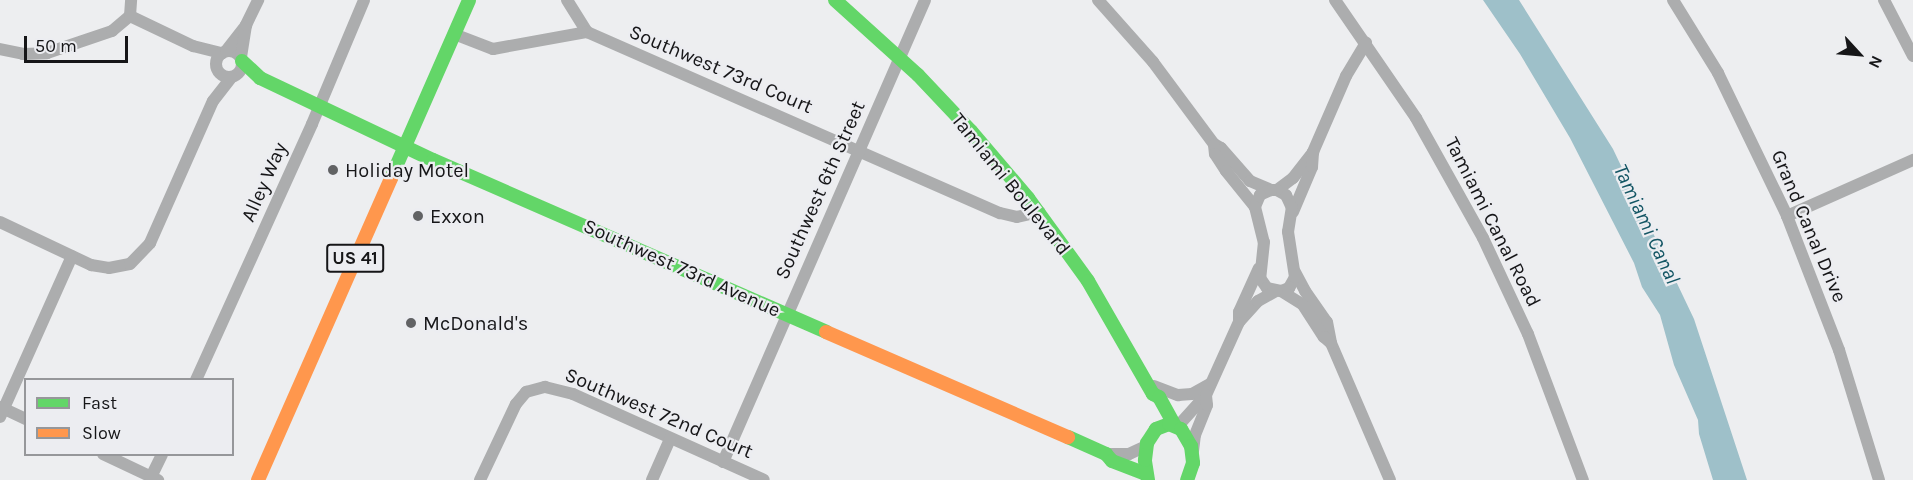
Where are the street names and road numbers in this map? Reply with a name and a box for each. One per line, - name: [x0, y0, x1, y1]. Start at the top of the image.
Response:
- street label: Southwest 73rd Court: [625, 19, 817, 119]
- street label: Southwest 6th Street: [770, 97, 870, 283]
- street label: Tamiami Boulevard: [946, 108, 1076, 260]
- street label: Tamiami Canal Road: [1440, 133, 1546, 311]
- street label: Alley Way: [236, 138, 292, 226]
- street label: Grand Canal Drive: [1766, 146, 1852, 306]
- street label: Southwest 73rd Avenue: [580, 214, 784, 322]
- road number: US 41: [325, 243, 385, 273]
- street label: Southwest 72nd Court: [561, 362, 757, 464]

